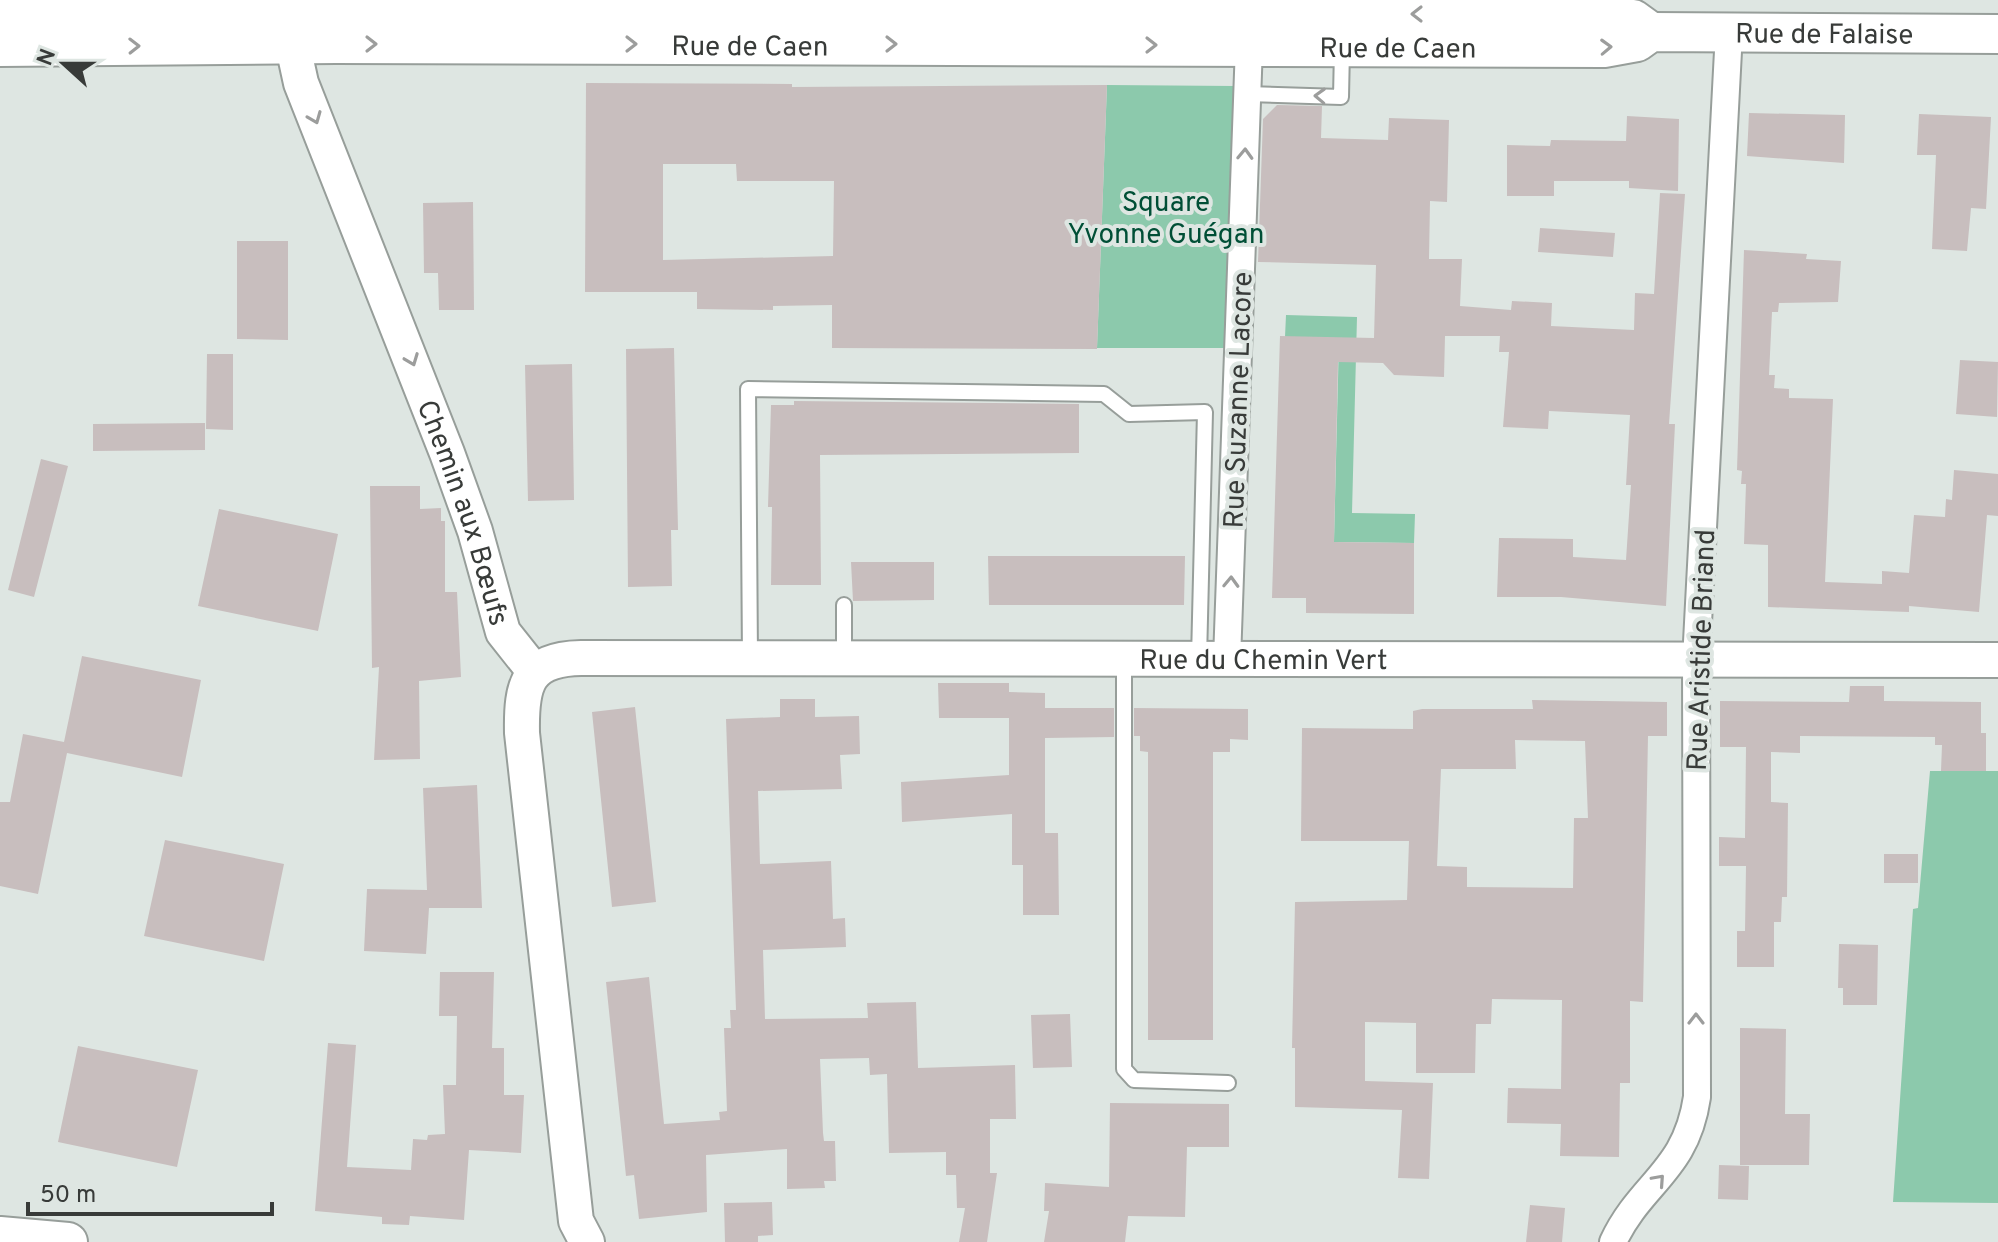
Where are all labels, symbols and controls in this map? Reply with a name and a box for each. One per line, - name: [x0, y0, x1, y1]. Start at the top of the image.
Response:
- one-way arrow: [1410, 5, 1423, 23]
- street label: Rue de Falaise: [1735, 17, 1913, 55]
- north arrow: [24, 24, 104, 104]
- street label: Rue de Caen: [671, 30, 829, 67]
- street label: Rue de Caen: [1319, 32, 1477, 69]
- one-way arrow: [365, 35, 378, 53]
- one-way arrow: [625, 35, 638, 53]
- one-way arrow: [885, 35, 898, 53]
- one-way arrow: [1145, 36, 1158, 54]
- one-way arrow: [128, 37, 141, 55]
- one-way arrow: [1600, 39, 1613, 56]
- text: N: [32, 46, 63, 70]
- one-way arrow: [1313, 87, 1326, 105]
- one-way arrow: [305, 110, 322, 124]
- one-way arrow: [1237, 147, 1254, 160]
- park label: Square Yvonne Guégan: [1067, 186, 1265, 254]
- street label: Rue Suzanne Lacore: [1218, 271, 1262, 529]
- one-way arrow: [402, 352, 419, 366]
- street label: Chemin aux Bœufs: [407, 395, 515, 630]
- street label: Rue Aristide Briand: [1681, 529, 1725, 772]
- one-way arrow: [1222, 575, 1239, 588]
- street label: Rue du Chemin Vert: [1139, 644, 1388, 680]
- one-way arrow: [1687, 1012, 1705, 1025]
- scale bar: [28, 1166, 272, 1216]
- one-way arrow: [1650, 1174, 1664, 1189]
- text: 50 m: [40, 1181, 96, 1211]

